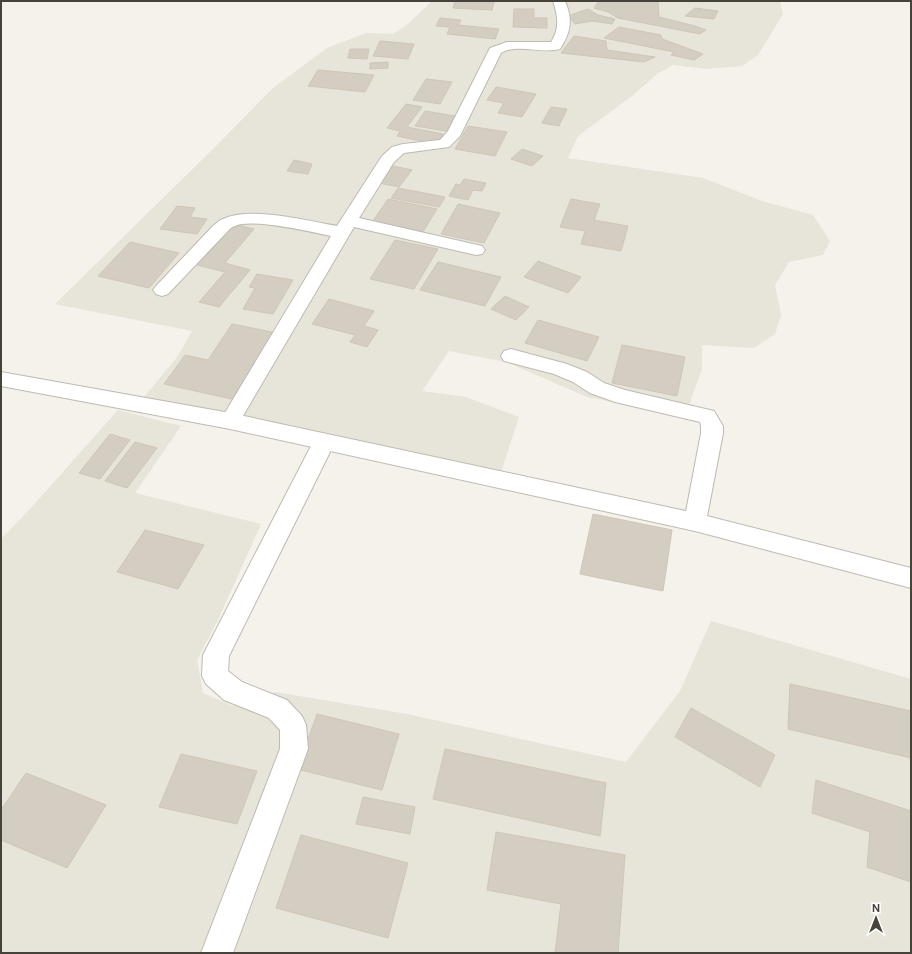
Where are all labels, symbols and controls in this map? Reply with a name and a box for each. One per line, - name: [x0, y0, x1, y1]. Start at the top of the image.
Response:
- north arrow: [856, 898, 896, 938]
- text: N: [872, 901, 880, 915]

